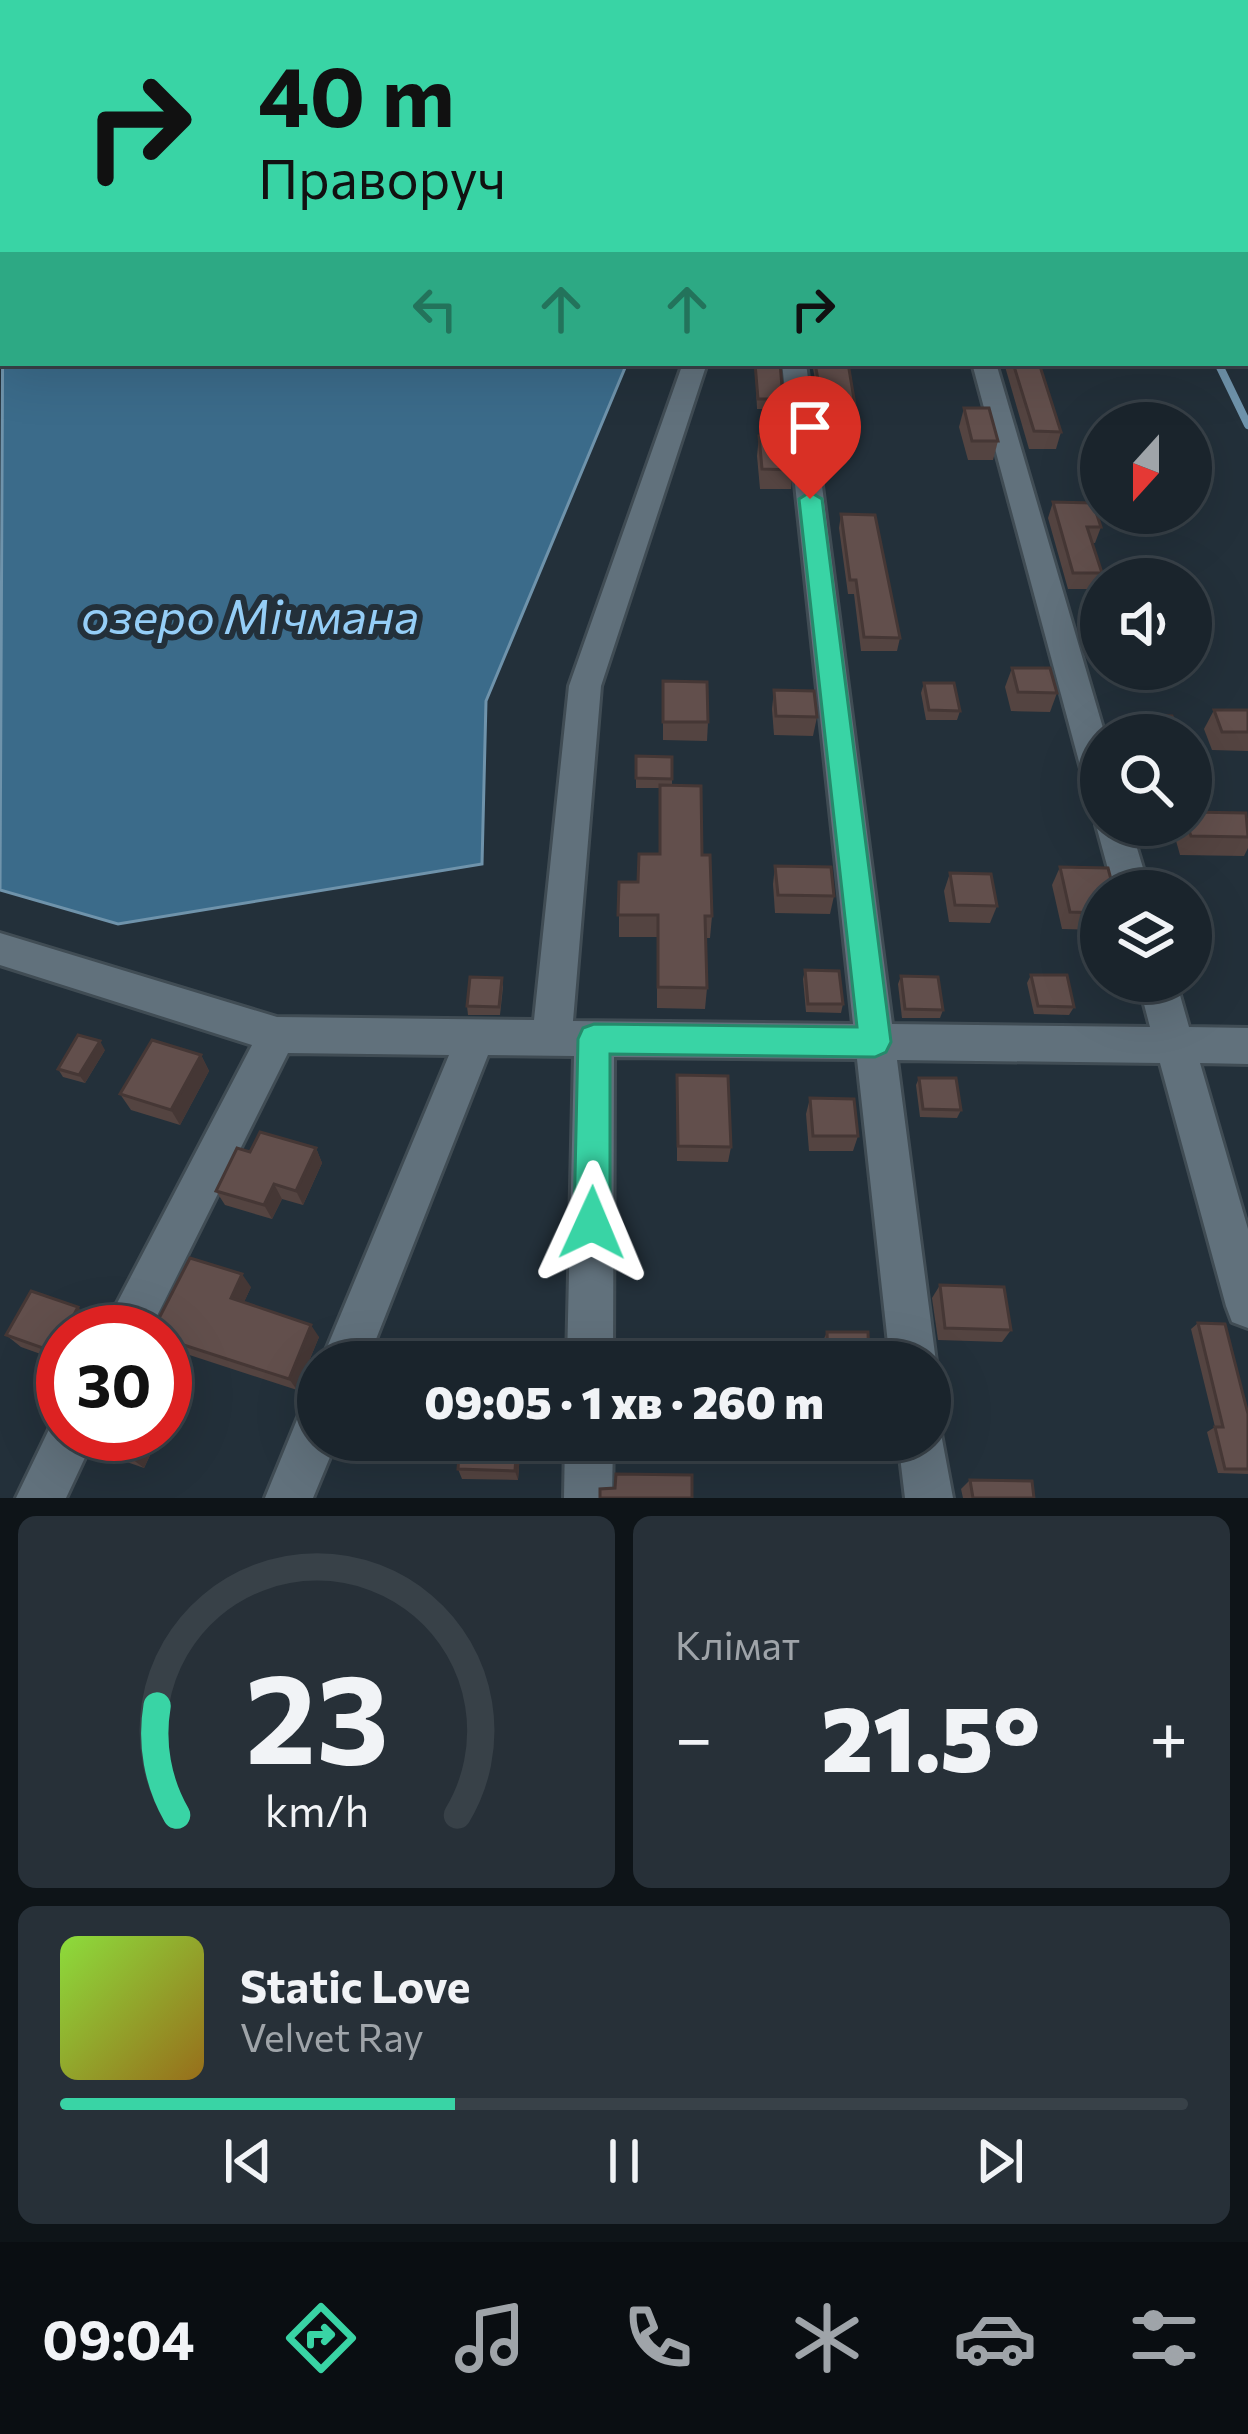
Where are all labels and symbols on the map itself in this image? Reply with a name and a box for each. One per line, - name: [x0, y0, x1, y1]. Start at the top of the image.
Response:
- pin: [759, 376, 861, 499]
- north arrow: [1080, 402, 1212, 534]
- water label: озеро Мічмана: [81, 585, 419, 644]
- position arrow: [529, 1160, 655, 1286]
- speed limit sign: 30: [36, 1305, 192, 1461]

